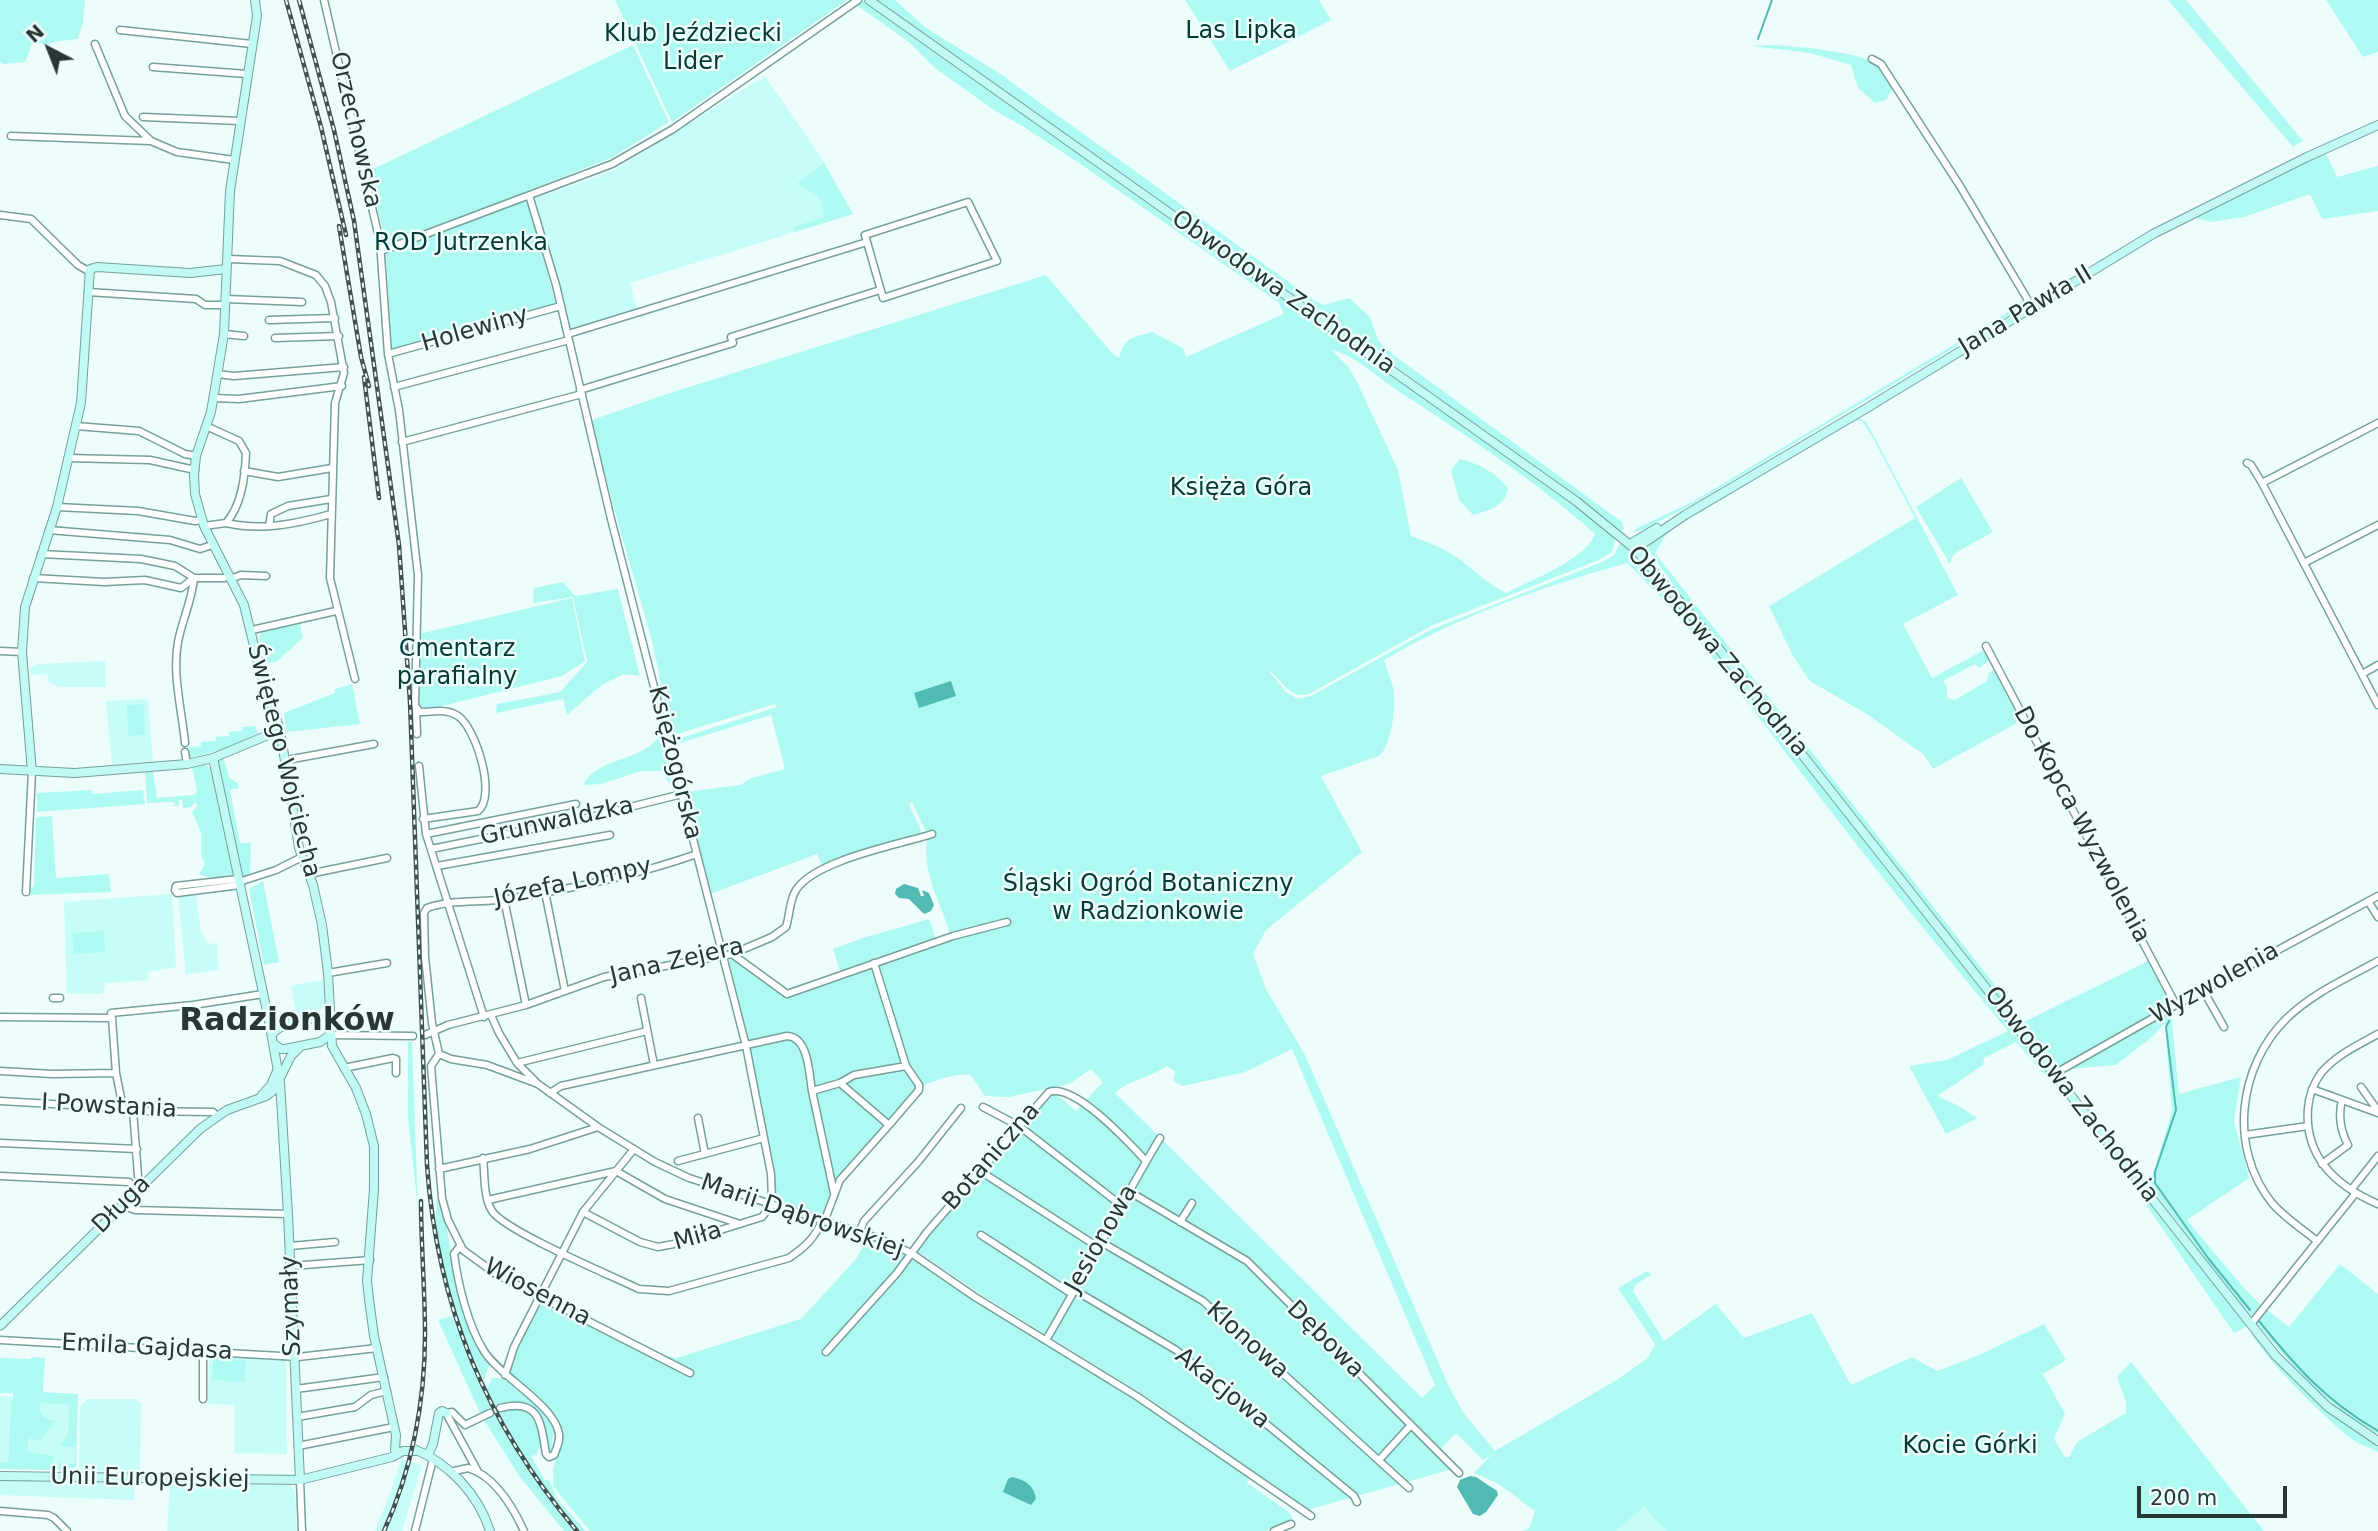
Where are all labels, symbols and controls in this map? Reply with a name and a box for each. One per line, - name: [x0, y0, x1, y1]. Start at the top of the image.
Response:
- north arrow: [14, 14, 84, 84]
- park label: Las Lipka: [1185, 18, 1297, 46]
- text: N: [22, 20, 48, 47]
- park label: Klub Jeździecki Lider: [604, 21, 782, 77]
- street label: Orzechowska: [323, 49, 387, 211]
- street label: Obwodowa Zachodnia: [1166, 205, 1400, 381]
- park label: ROD Jutrzenka: [374, 230, 548, 258]
- street label: Jana Pawła II: [1954, 260, 2098, 362]
- street label: Holewiny: [418, 301, 532, 359]
- park label: Księża Góra: [1170, 475, 1312, 503]
- street label: Obwodowa Zachodnia: [1620, 541, 1814, 763]
- park label: Cmentarz parafialny: [397, 636, 517, 692]
- street label: Świętego Wojciecha: [240, 641, 326, 881]
- street label: Księżogórska: [641, 683, 707, 843]
- street label: Do Kopca Wyzwolenia: [2006, 702, 2156, 948]
- street label: Grunwaldzka: [478, 792, 636, 852]
- street label: Józefa Lompy: [492, 852, 654, 914]
- park label: Śląski Ogród Botaniczny w Radzionkowie: [1003, 871, 1293, 927]
- street label: Jana Zejera: [607, 933, 747, 991]
- street label: Wyzwolenia: [2146, 937, 2284, 1031]
- street label: Obwodowa Zachodnia: [1978, 981, 2164, 1209]
- district label: Radzionków: [179, 1003, 395, 1041]
- street label: I Powstania: [40, 1089, 178, 1125]
- street label: Botaniczna: [938, 1097, 1046, 1217]
- street label: Marii Dąbrowskiej: [697, 1169, 907, 1265]
- street label: Długa: [87, 1170, 157, 1240]
- street label: Jesionowa: [1060, 1180, 1144, 1298]
- street label: Miła: [671, 1216, 725, 1258]
- street label: Wiosenna: [479, 1253, 595, 1333]
- street label: Szymały: [276, 1255, 308, 1357]
- street label: Dębowa: [1280, 1295, 1370, 1385]
- street label: Klonowa: [1200, 1296, 1294, 1386]
- street label: Emila Gajdasa: [61, 1329, 233, 1367]
- street label: Akacjowa: [1169, 1342, 1275, 1436]
- park label: Kocie Górki: [1902, 1433, 2038, 1461]
- street label: Unii Europejskiej: [50, 1463, 250, 1495]
- scale bar: [2140, 1472, 2290, 1516]
- text: 200 m: [2150, 1486, 2217, 1510]

